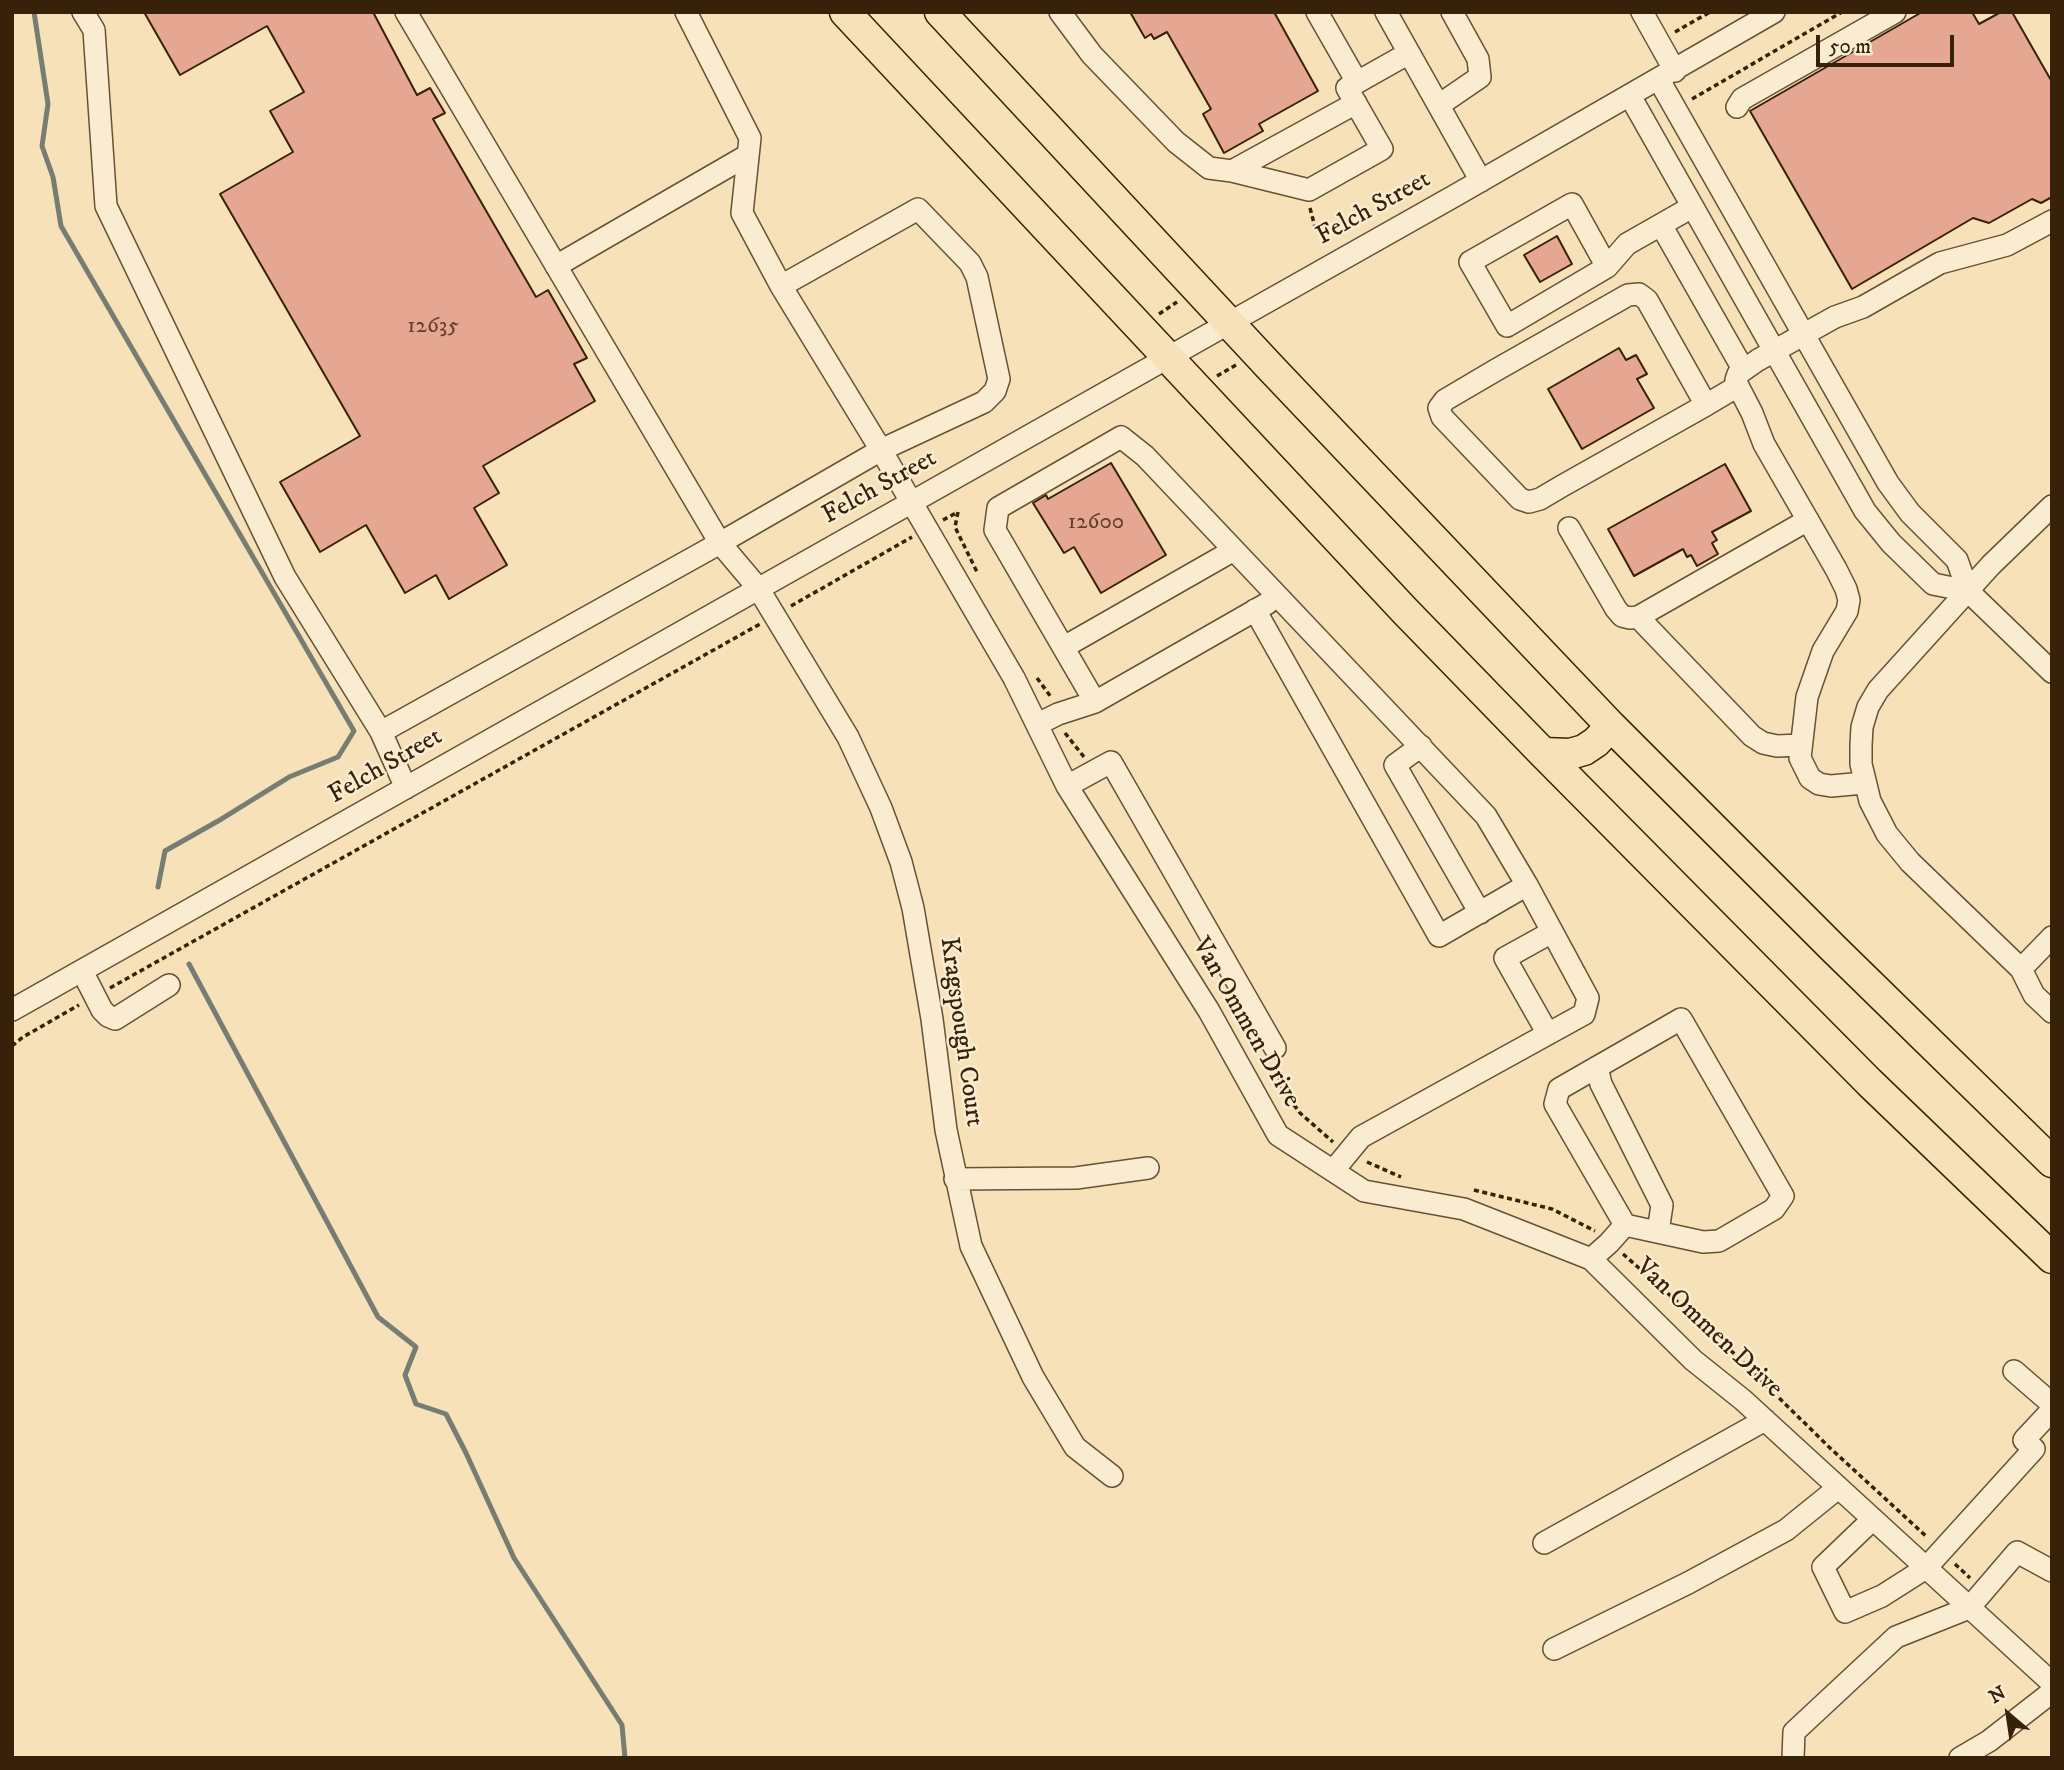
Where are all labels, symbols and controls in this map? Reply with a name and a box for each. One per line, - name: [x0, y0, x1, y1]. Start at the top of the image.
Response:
- scale bar: [1819, 21, 1957, 65]
- text: 50 m: [1829, 34, 1871, 60]
- street label: Felch Street: [1311, 165, 1437, 253]
- house number: 12635: [407, 313, 459, 341]
- street label: Felch Street: [817, 444, 943, 532]
- house number: 12600: [1068, 509, 1124, 537]
- street label: Felch Street: [324, 722, 448, 812]
- street label: Van Ommen Drive: [1184, 933, 1306, 1113]
- street label: Kragspough Court: [931, 935, 989, 1129]
- street label: Van Ommen Drive: [1628, 1253, 1788, 1405]
- north arrow: [1973, 1679, 2043, 1749]
- text: N: [1985, 1681, 2010, 1709]

